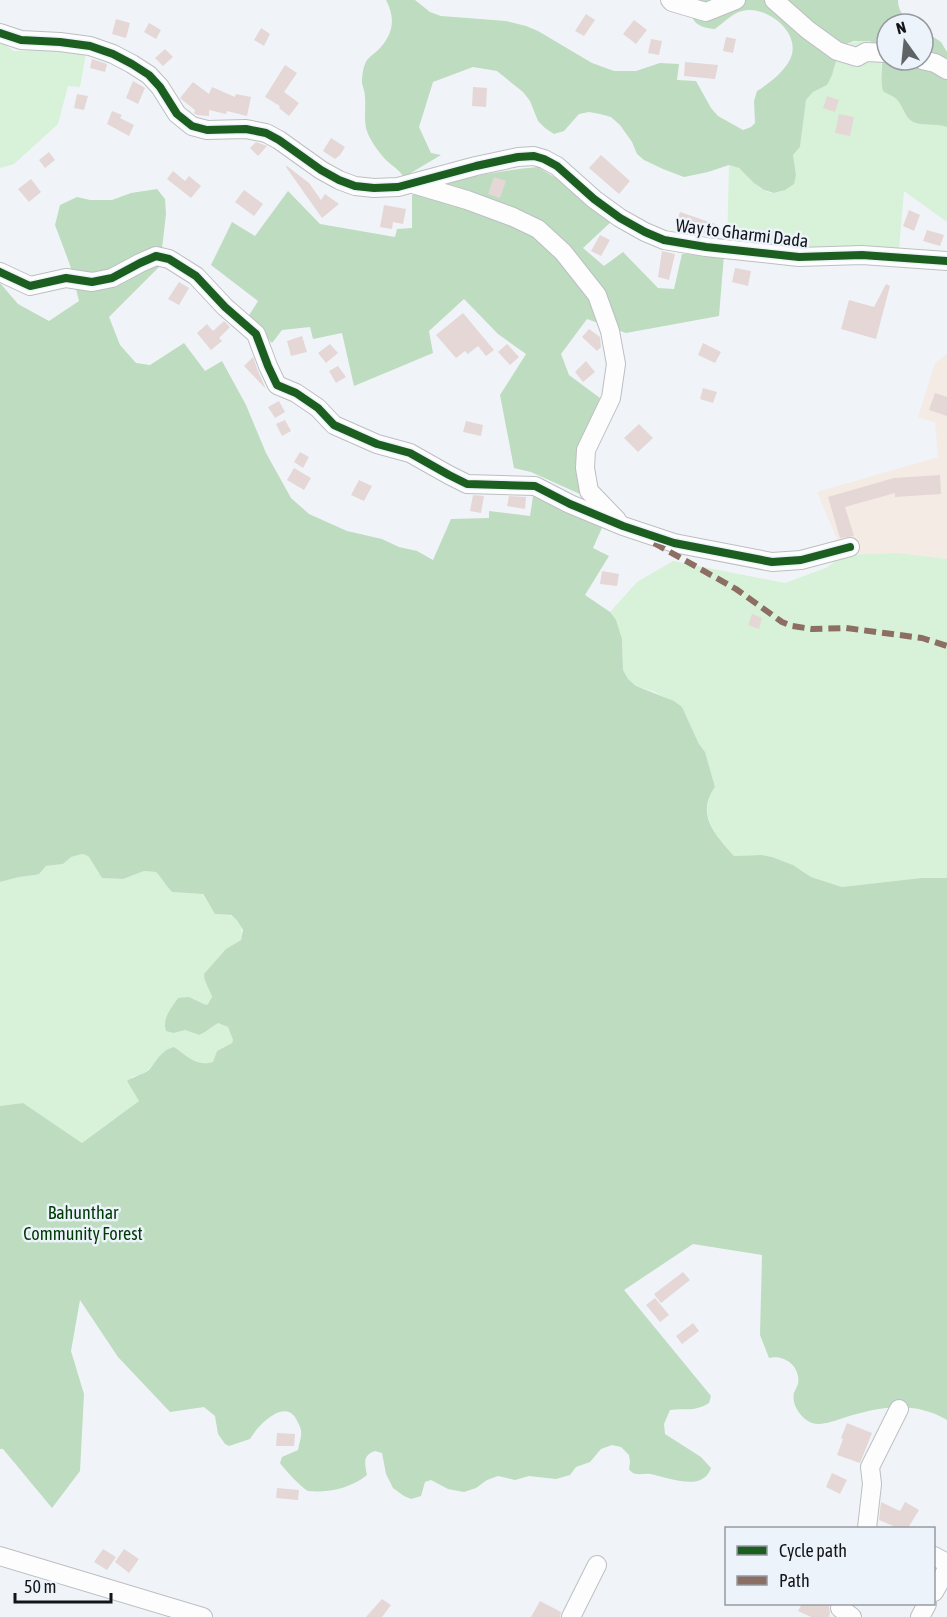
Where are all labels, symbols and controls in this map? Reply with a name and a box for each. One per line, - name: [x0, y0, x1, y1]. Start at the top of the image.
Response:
- north arrow: [875, 12, 935, 72]
- text: N: [894, 18, 908, 37]
- street label: Way to Gharmi Dada: [674, 214, 810, 252]
- park label: Bahunthar Community Forest: [23, 1202, 143, 1244]
- legend: [725, 1527, 935, 1605]
- text: Cycle path: [779, 1540, 847, 1561]
- scale bar: [15, 1566, 111, 1604]
- text: Path: [779, 1570, 810, 1591]
- text: 50 m: [24, 1576, 56, 1597]

